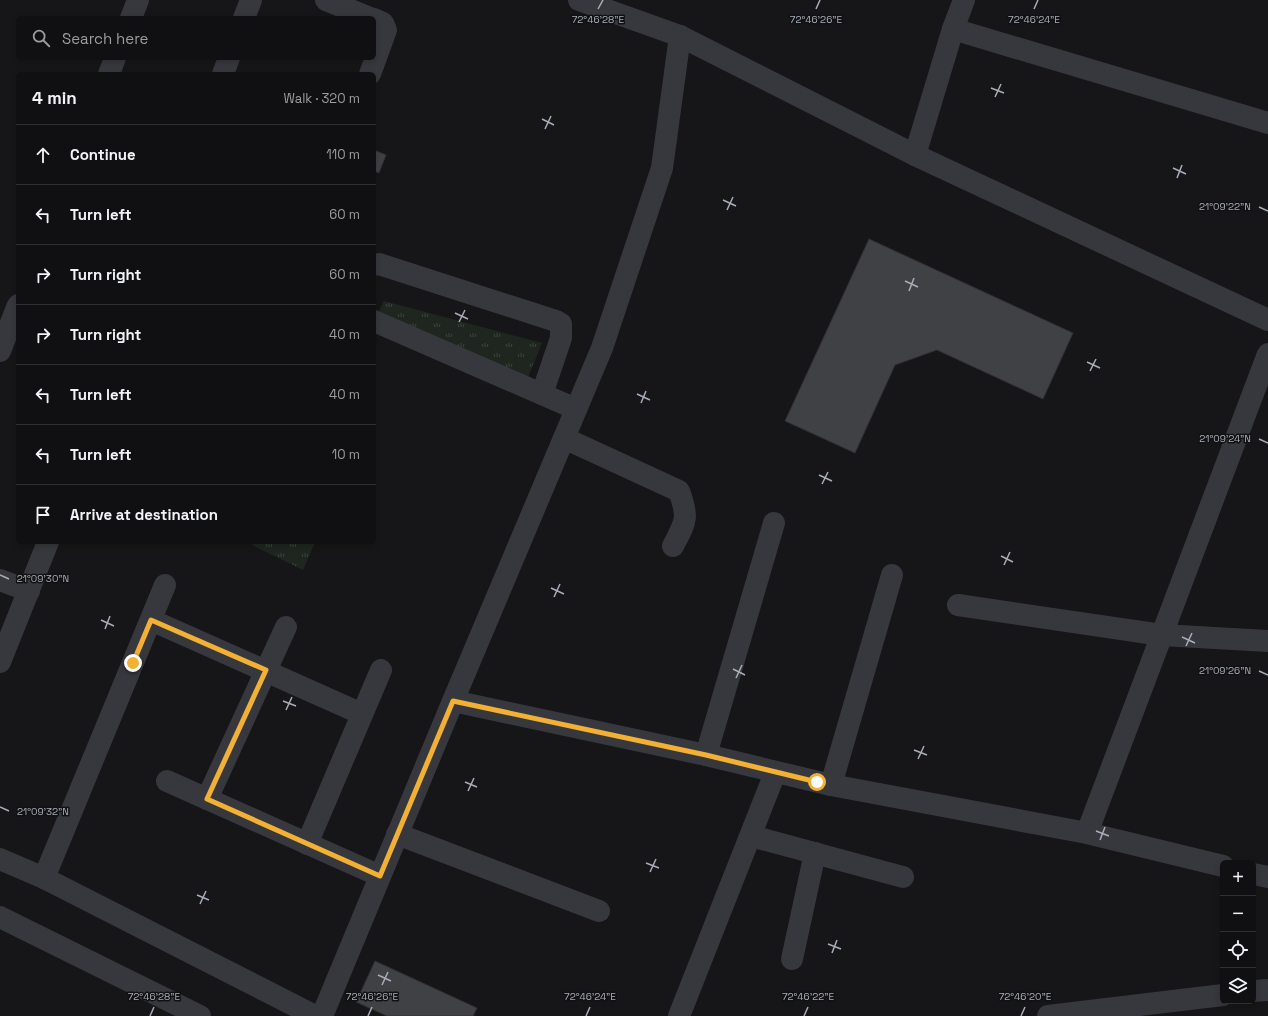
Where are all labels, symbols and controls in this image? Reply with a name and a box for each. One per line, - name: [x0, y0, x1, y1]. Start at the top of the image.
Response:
- text: 72°46'28"E: [572, 13, 625, 26]
- text: 72°46'26"E: [790, 13, 843, 26]
- text: 72°46'24"E: [1008, 13, 1060, 26]
- search box: [16, 16, 376, 60]
- icon: search: [30, 27, 52, 49]
- text: Search here: [62, 29, 148, 48]
- text: 4 min: [32, 87, 77, 109]
- text: Walk · 320 m: [283, 90, 360, 107]
- icon: ahead: [32, 144, 54, 166]
- text: Continue: [70, 145, 136, 164]
- text: 110 m: [326, 146, 360, 163]
- text: 21°09'22"N: [1199, 200, 1251, 213]
- icon: left: [32, 204, 54, 226]
- text: Turn left: [70, 205, 132, 224]
- text: 60 m: [329, 206, 360, 223]
- icon: right: [32, 264, 54, 286]
- text: Turn right: [70, 265, 141, 284]
- text: 60 m: [329, 266, 360, 283]
- icon: right: [32, 324, 54, 346]
- text: Turn right: [70, 325, 141, 344]
- text: 40 m: [329, 326, 360, 343]
- icon: left: [32, 384, 54, 406]
- text: Turn left: [70, 385, 132, 404]
- text: 40 m: [329, 386, 360, 403]
- text: 21°09'24"N: [1199, 432, 1251, 445]
- icon: left: [32, 444, 54, 466]
- text: Turn left: [70, 445, 132, 464]
- text: 10 m: [332, 446, 360, 463]
- icon: arrive: [32, 504, 54, 526]
- text: Arrive at destination: [70, 505, 218, 524]
- text: 21°09'30"N: [17, 572, 69, 585]
- route end: [124, 654, 142, 672]
- text: 21°09'26"N: [1199, 664, 1251, 677]
- route start: [808, 773, 826, 791]
- text: 21°09'32"N: [17, 805, 69, 818]
- map controls: [1220, 860, 1256, 1004]
- button: +: [1220, 860, 1256, 896]
- button: −: [1220, 896, 1256, 932]
- button: locate: [1220, 932, 1256, 968]
- button: layers: [1220, 968, 1256, 1004]
- text: 72°46'28"E: [128, 990, 181, 1003]
- text: 72°46'26"E: [346, 990, 399, 1003]
- text: 72°46'24"E: [564, 990, 616, 1003]
- text: 72°46'22"E: [782, 990, 834, 1003]
- text: 72°46'20"E: [999, 990, 1052, 1003]

